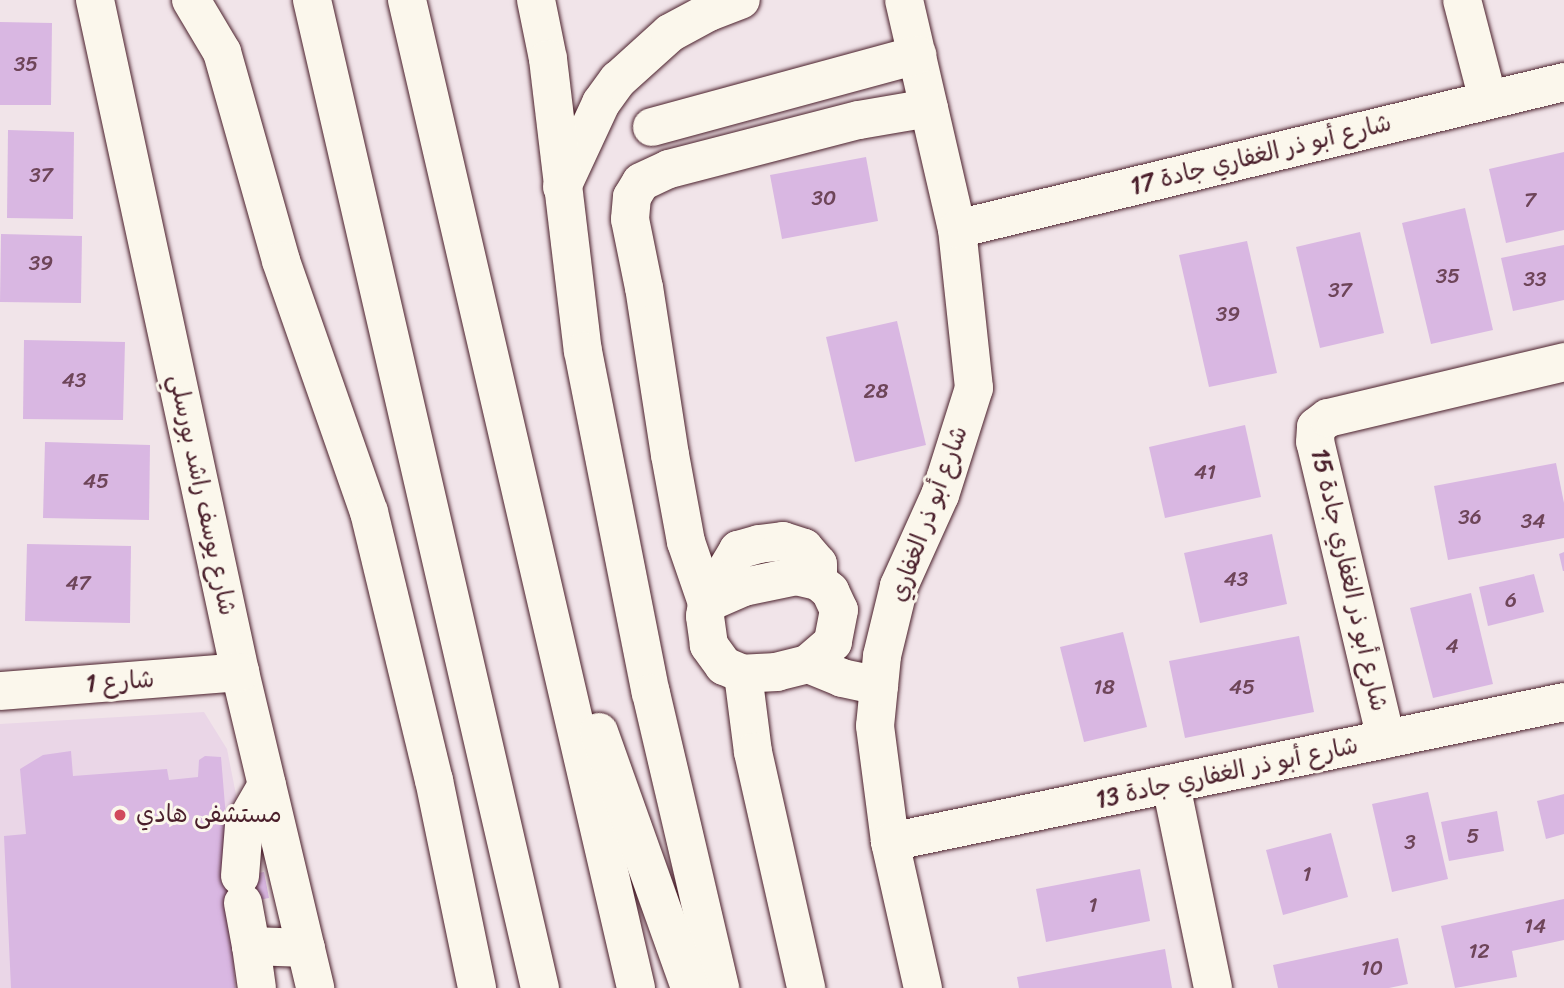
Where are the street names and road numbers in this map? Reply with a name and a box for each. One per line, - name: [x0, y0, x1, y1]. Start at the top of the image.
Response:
- street label: شارع أبو ذر الغفاري جادة 17: [1128, 109, 1394, 201]
- street label: شارع يوسف راشد بورسلي: [162, 372, 242, 618]
- street label: شارع أبو ذر الغفاري: [884, 422, 974, 606]
- street label: شارع أبو ذر الغفاري جادة 15: [1305, 446, 1393, 714]
- street label: شارع 1: [85, 665, 155, 699]
- street label: شارع أبو ذر الغفاري جادة 13: [1093, 731, 1361, 815]

